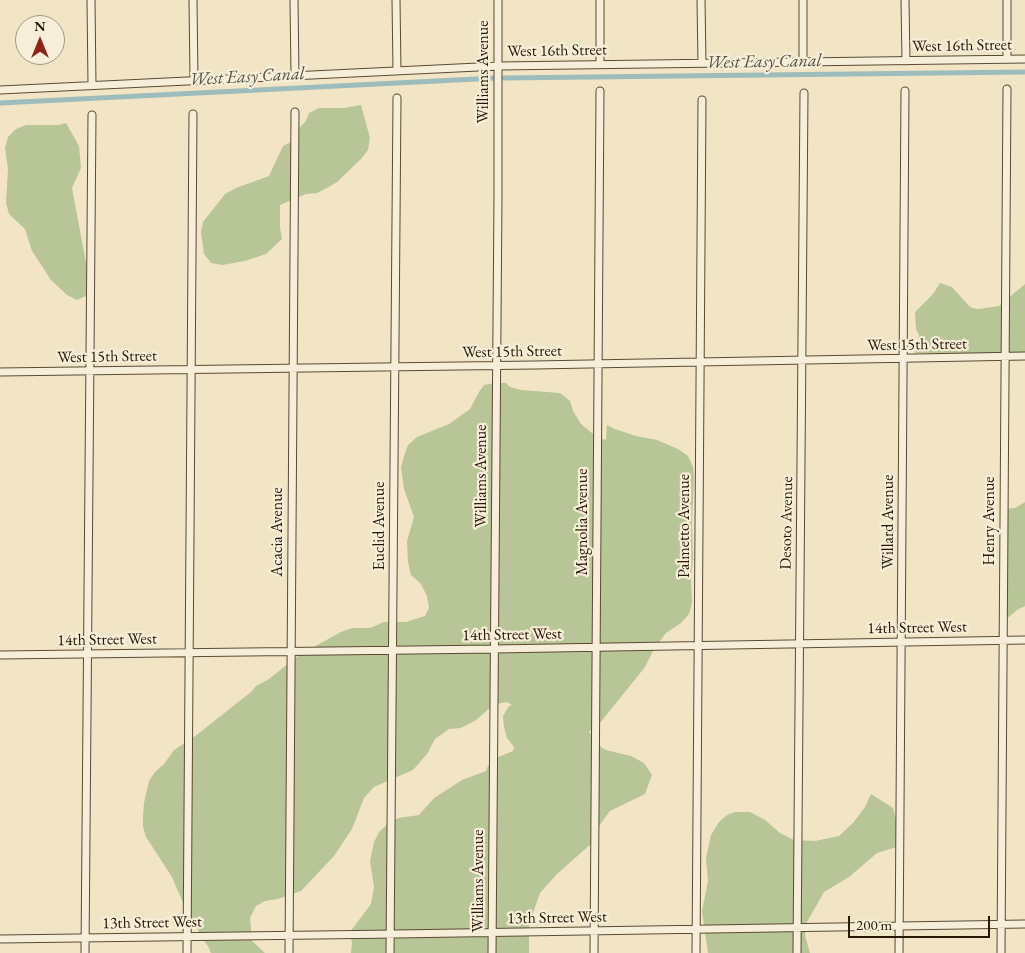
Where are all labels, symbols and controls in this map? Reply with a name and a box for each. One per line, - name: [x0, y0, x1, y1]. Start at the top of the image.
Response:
- north arrow: [15, 15, 65, 65]
- text: N: [34, 17, 46, 35]
- street label: Williams Avenue: [474, 21, 494, 123]
- street label: West 16th Street: [912, 36, 1012, 56]
- street label: West 16th Street: [507, 41, 607, 61]
- water label: West Easy Canal: [706, 50, 822, 74]
- water label: West Easy Canal: [189, 63, 305, 91]
- street label: West 15th Street: [867, 335, 967, 355]
- street label: West 15th Street: [462, 342, 562, 362]
- street label: West 15th Street: [57, 347, 157, 367]
- street label: Williams Avenue: [472, 425, 492, 527]
- street label: Magnolia Avenue: [573, 469, 593, 575]
- street label: Palmetto Avenue: [675, 474, 695, 578]
- street label: Willard Avenue: [879, 475, 899, 569]
- street label: Desoto Avenue: [777, 476, 797, 570]
- street label: Henry Avenue: [980, 476, 1000, 566]
- street label: Euclid Avenue: [370, 482, 390, 570]
- street label: Acacia Avenue: [268, 487, 288, 577]
- street label: 14th Street West: [867, 618, 967, 638]
- street label: 14th Street West: [462, 625, 562, 645]
- street label: 14th Street West: [57, 630, 157, 650]
- street label: Williams Avenue: [469, 830, 489, 932]
- scale bar: [850, 906, 992, 938]
- street label: 13th Street West: [507, 908, 607, 928]
- street label: 13th Street West: [102, 913, 202, 933]
- text: 200 m: [856, 915, 892, 934]

